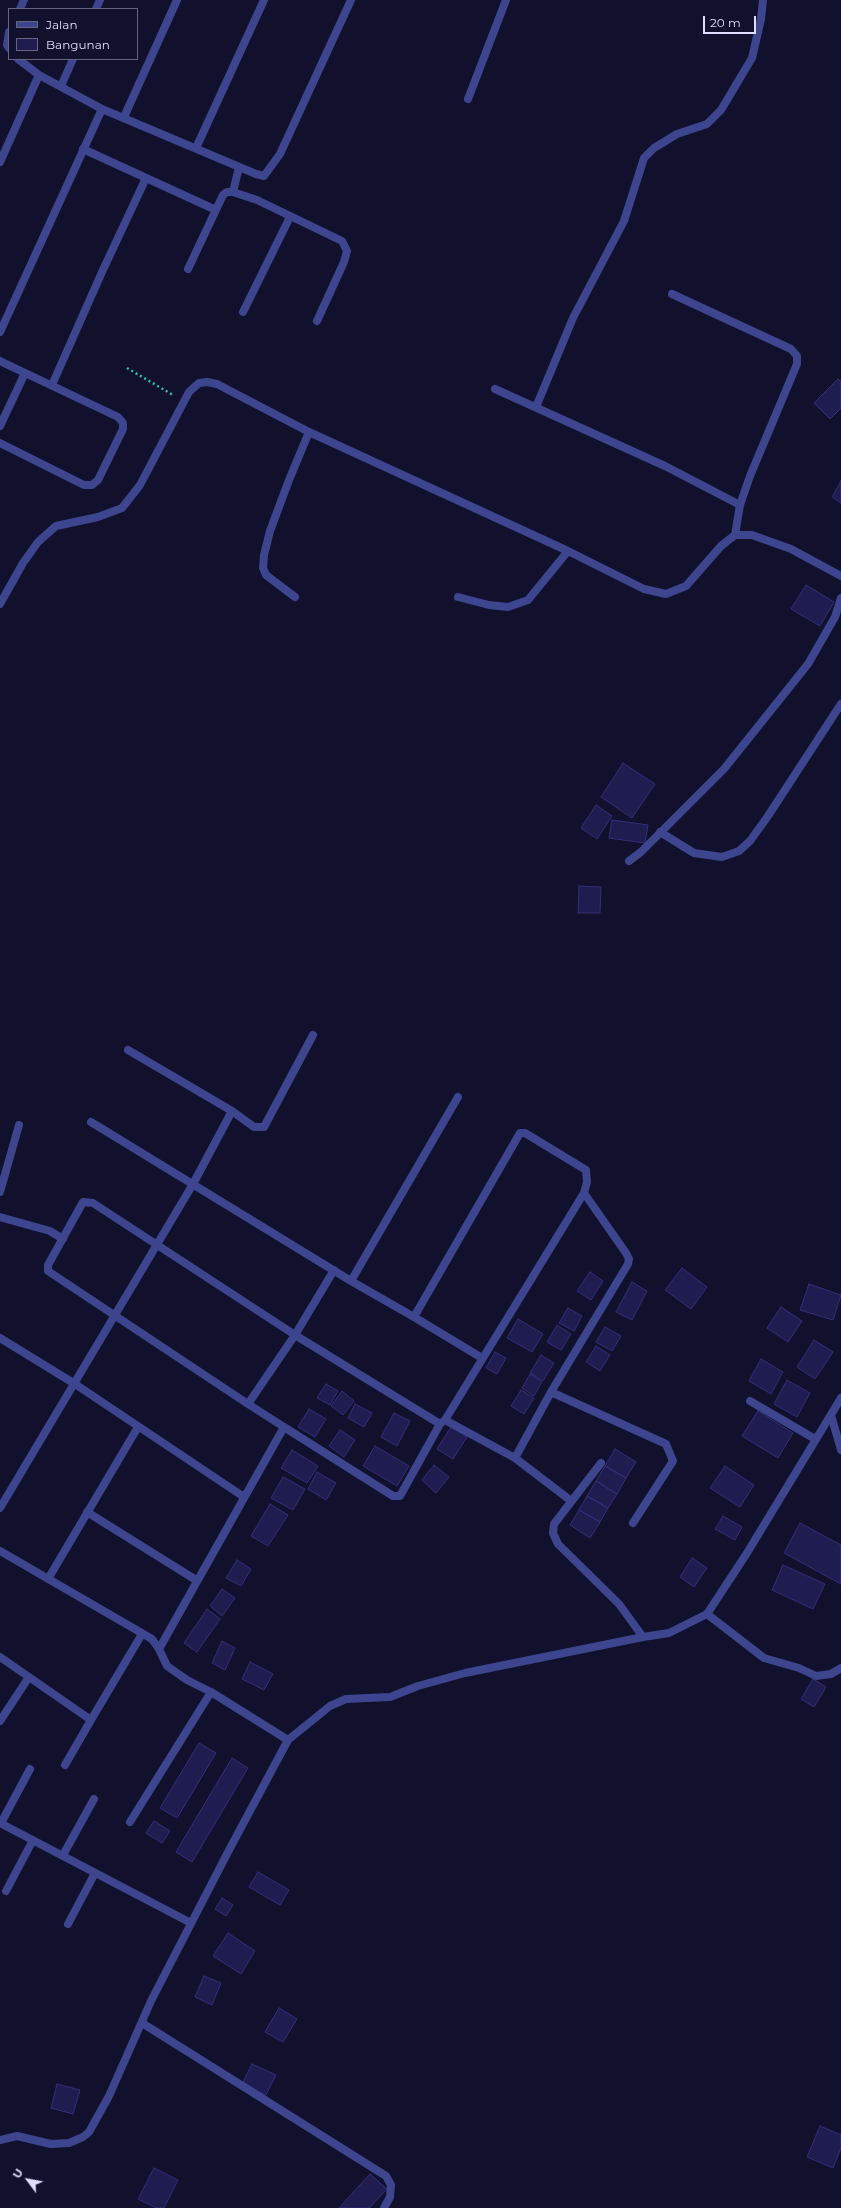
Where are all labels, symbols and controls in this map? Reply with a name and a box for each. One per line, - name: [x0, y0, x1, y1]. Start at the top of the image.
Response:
- legend: [8, 8, 138, 60]
- scale bar: [705, 8, 758, 34]
- text: 20 m: [710, 15, 741, 30]
- text: Jalan: [46, 17, 78, 32]
- text: Bangunan: [46, 37, 110, 52]
- north arrow: [8, 2160, 48, 2200]
- text: U: [10, 2166, 26, 2181]

